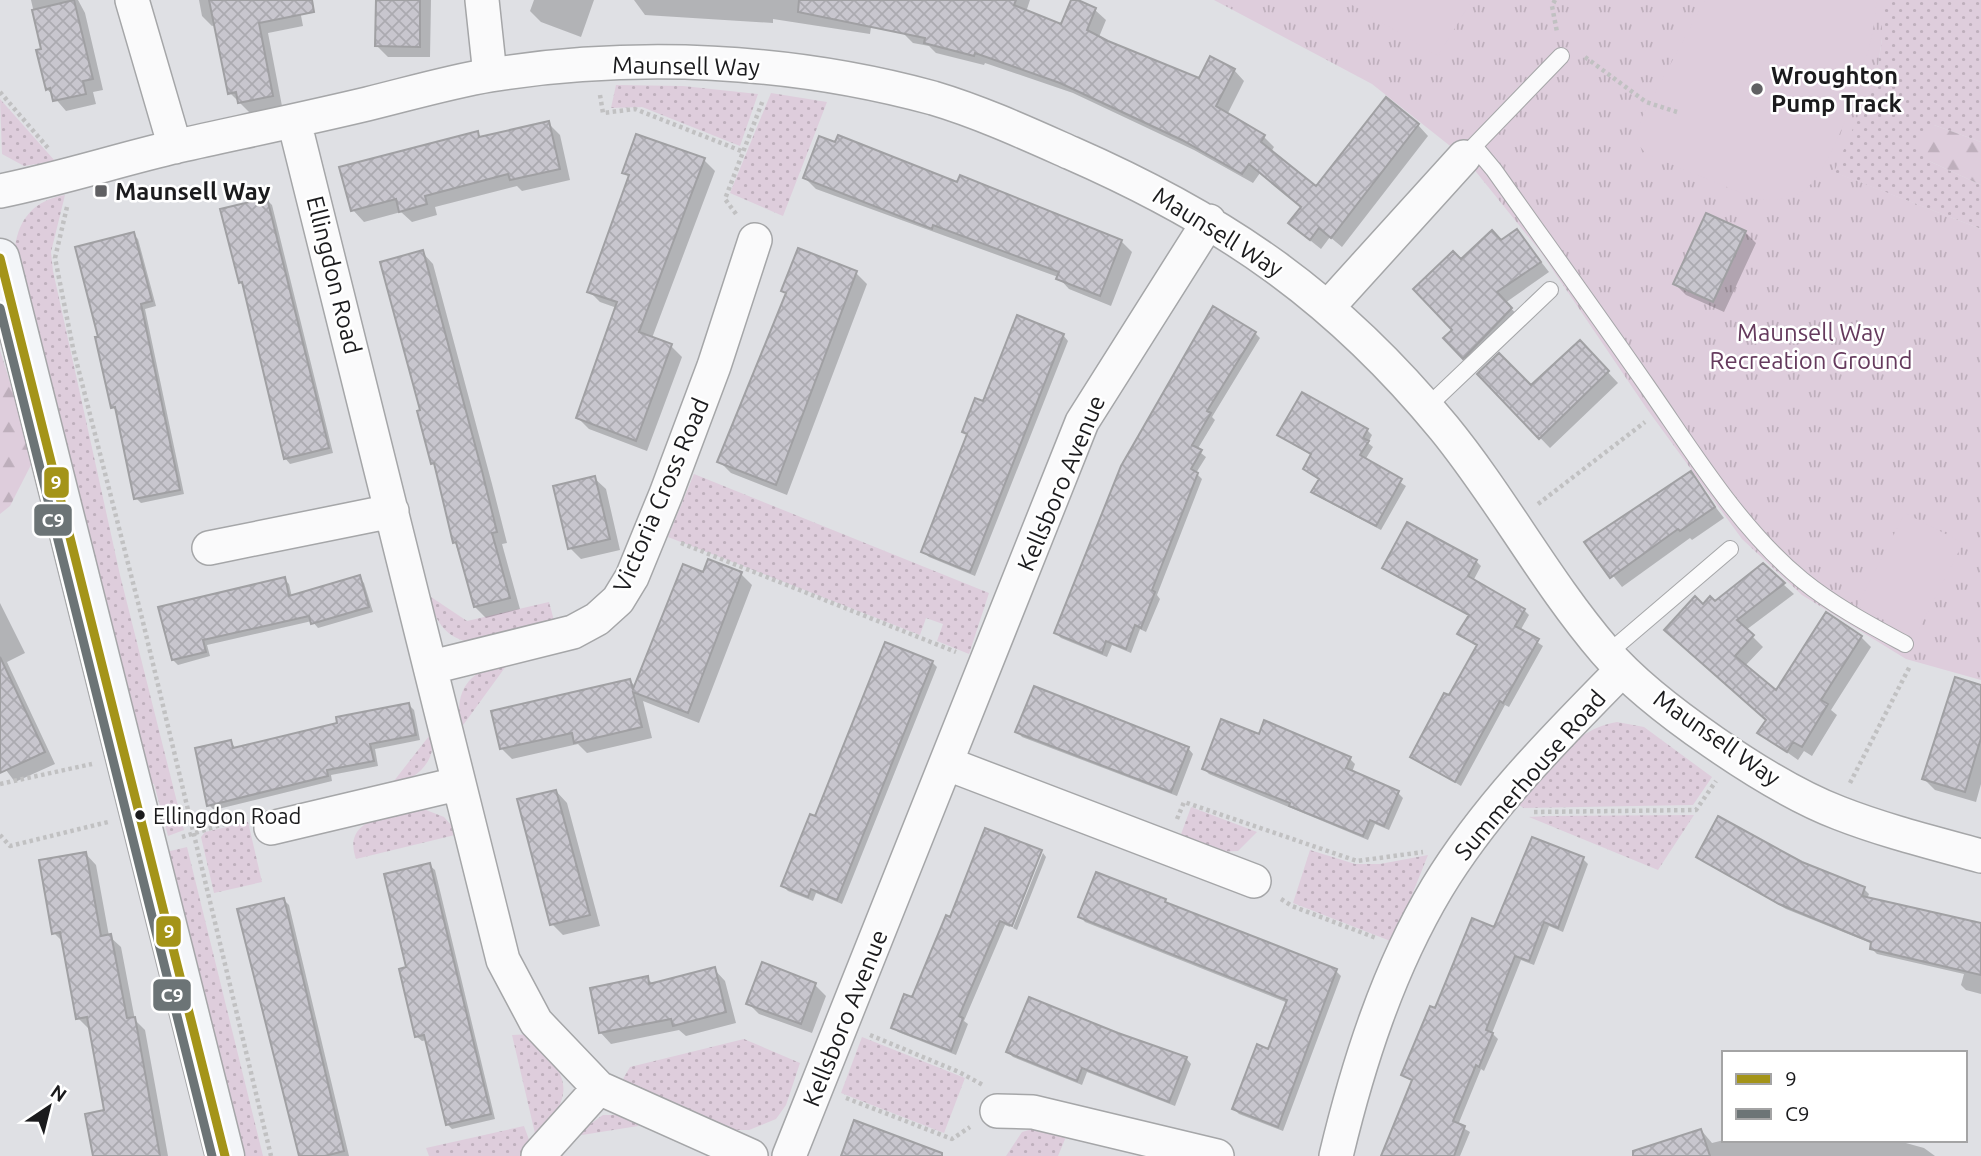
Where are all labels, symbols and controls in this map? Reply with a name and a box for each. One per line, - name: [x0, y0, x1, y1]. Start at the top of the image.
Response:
- street label: Maunsell Way: [612, 51, 761, 81]
- place label: Wroughton Pump Track: [1771, 62, 1902, 117]
- marker: Wroughton Pump Track: [1749, 81, 1765, 97]
- place label: Maunsell Way: [115, 178, 271, 205]
- street label: Maunsell Way: [1148, 181, 1288, 283]
- marker: Maunsell Way: [93, 183, 109, 199]
- street label: Ellingdon Road: [301, 193, 367, 357]
- park label: Maunsell Way Recreation Ground: [1710, 319, 1912, 374]
- street label: Kellsboro Avenue: [1012, 391, 1110, 575]
- street label: Victoria Cross Road: [608, 394, 714, 596]
- line badge: 9: [43, 466, 70, 499]
- text: 9: [51, 471, 61, 493]
- line badge: C9: [33, 503, 73, 537]
- text: C9: [42, 509, 64, 531]
- street label: Summerhouse Road: [1449, 685, 1611, 865]
- street label: Maunsell Way: [1649, 685, 1786, 792]
- place label: Ellingdon Road: [153, 803, 301, 828]
- marker: Ellingdon Road: [133, 808, 147, 822]
- line badge: 9: [155, 915, 182, 948]
- text: 9: [164, 920, 174, 942]
- street label: Kellsboro Avenue: [797, 926, 893, 1110]
- line badge: C9: [152, 978, 192, 1012]
- text: C9: [161, 984, 183, 1006]
- legend: [1722, 1051, 1967, 1142]
- text: 9: [1785, 1066, 1797, 1090]
- north arrow: [14, 1072, 84, 1142]
- text: N: [47, 1080, 71, 1106]
- text: C9: [1785, 1101, 1810, 1125]

